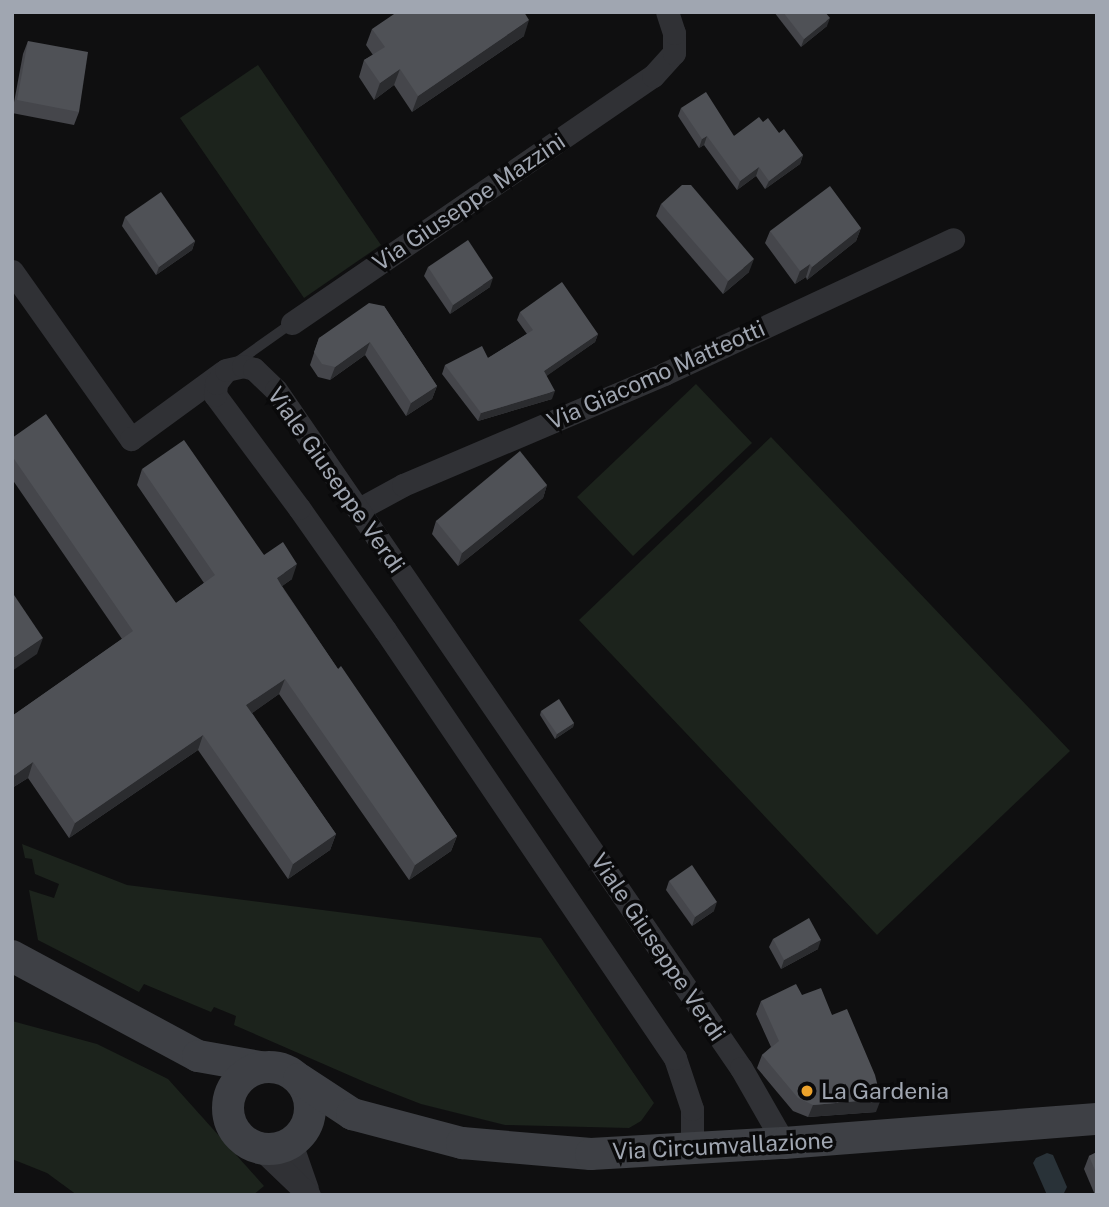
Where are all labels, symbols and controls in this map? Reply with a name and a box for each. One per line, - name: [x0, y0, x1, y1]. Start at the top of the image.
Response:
- street label: Via Giuseppe Mazzini: [368, 127, 570, 277]
- street label: Via Giacomo Matteotti: [543, 314, 769, 436]
- street label: Viale Giuseppe Verdi: [261, 381, 411, 579]
- street label: Viale Giuseppe Verdi: [585, 848, 731, 1046]
- place label: La Gardenia: [821, 1077, 949, 1105]
- marker: La Gardenia: [799, 1083, 815, 1099]
- street label: Via Circumvallazione: [612, 1126, 834, 1166]

